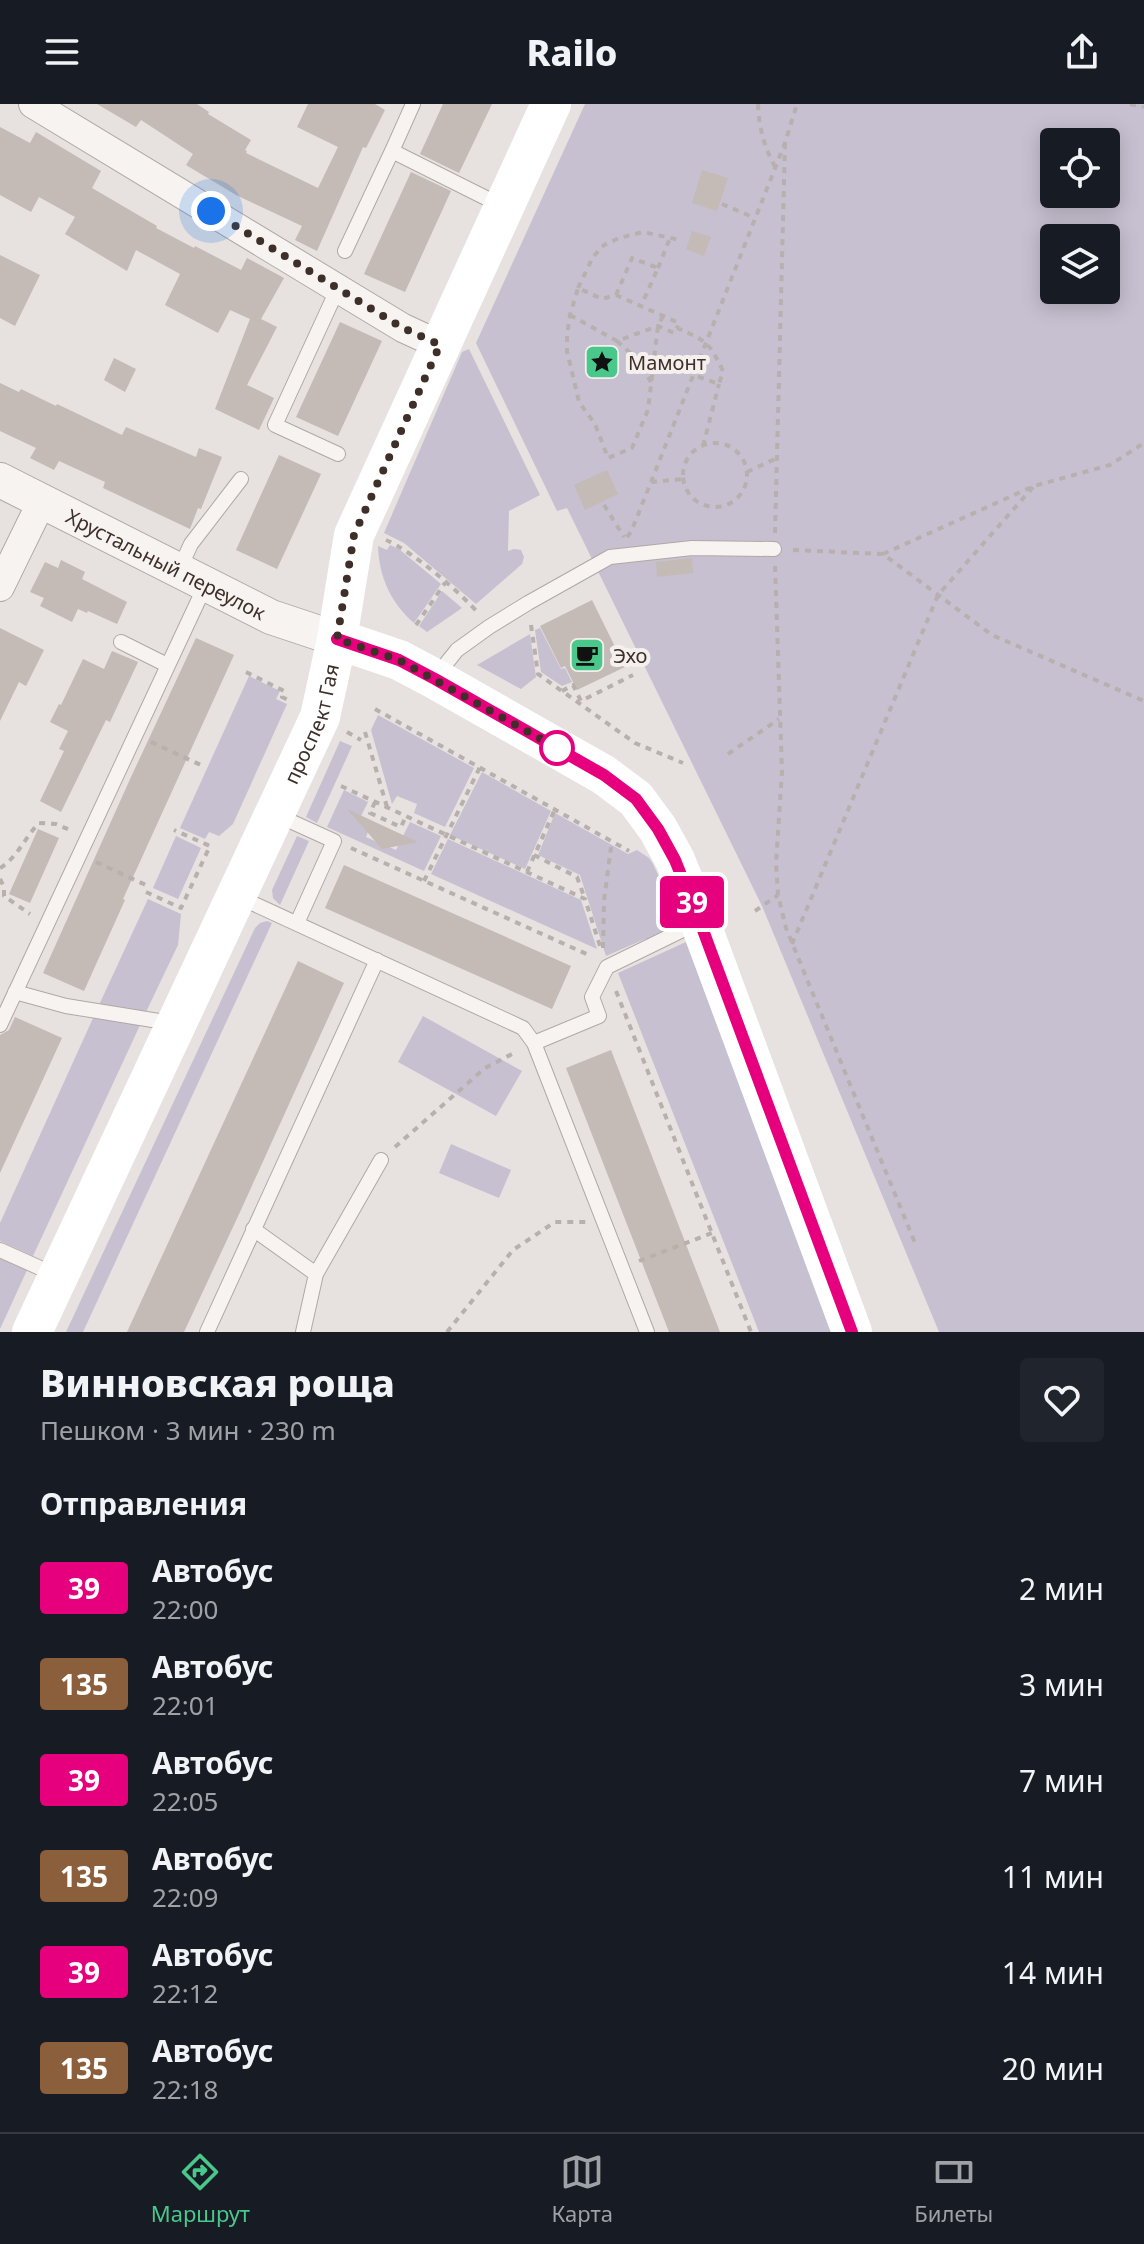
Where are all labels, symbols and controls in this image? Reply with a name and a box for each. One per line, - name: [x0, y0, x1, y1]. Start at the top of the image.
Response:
- text: Railo: [527, 28, 617, 77]
- icon: menu: [40, 30, 84, 74]
- icon: share: [1060, 30, 1104, 74]
- map controls: [1040, 128, 1120, 304]
- button: locate: [1040, 128, 1120, 208]
- your location: [191, 191, 231, 231]
- button: layers: [1040, 224, 1120, 304]
- place icon: Мамонт: [583, 343, 621, 381]
- place label: Мамонт: [628, 349, 706, 376]
- street label: Хрустальный переулок: [62, 502, 271, 626]
- cafe icon: Эхо: [568, 636, 606, 674]
- place label: Эхо: [613, 642, 647, 669]
- street label: проспект Гая: [277, 661, 345, 788]
- unlabelled marker: [540, 731, 574, 765]
- line badge: 39: [656, 876, 728, 928]
- text: 39: [676, 883, 708, 921]
- text: Винновская роща: [40, 1356, 395, 1408]
- button: heart: [1020, 1358, 1104, 1442]
- text: Пешком · 3 мин · 230 m: [40, 1412, 336, 1448]
- text: Отправления: [40, 1483, 247, 1524]
- text: Автобус: [152, 1550, 274, 1591]
- text: 2 мин: [1019, 1568, 1104, 1609]
- text: 39: [68, 1569, 100, 1607]
- text: 22:00: [152, 1591, 218, 1627]
- text: Автобус: [152, 1646, 274, 1687]
- text: 3 мин: [1019, 1664, 1104, 1705]
- text: 135: [60, 1665, 108, 1703]
- text: 22:01: [152, 1687, 218, 1723]
- text: Автобус: [152, 1742, 274, 1783]
- text: 7 мин: [1019, 1760, 1104, 1801]
- text: 39: [68, 1761, 100, 1799]
- text: 22:05: [152, 1783, 218, 1819]
- text: Автобус: [152, 1838, 274, 1879]
- text: 11 мин: [1002, 1856, 1104, 1897]
- text: 135: [60, 1857, 108, 1895]
- text: 22:09: [152, 1879, 218, 1915]
- text: Автобус: [152, 1934, 274, 1975]
- text: 14 мин: [1002, 1952, 1104, 1993]
- text: 39: [68, 1953, 100, 1991]
- text: 22:12: [152, 1975, 218, 2011]
- text: Автобус: [152, 2030, 274, 2071]
- text: 20 мин: [1002, 2048, 1104, 2089]
- text: 135: [60, 2049, 108, 2087]
- text: 22:18: [152, 2071, 218, 2107]
- tab: Маршрут: [151, 2150, 250, 2228]
- tab: Карта: [552, 2150, 613, 2228]
- tab: Билеты: [914, 2150, 993, 2228]

